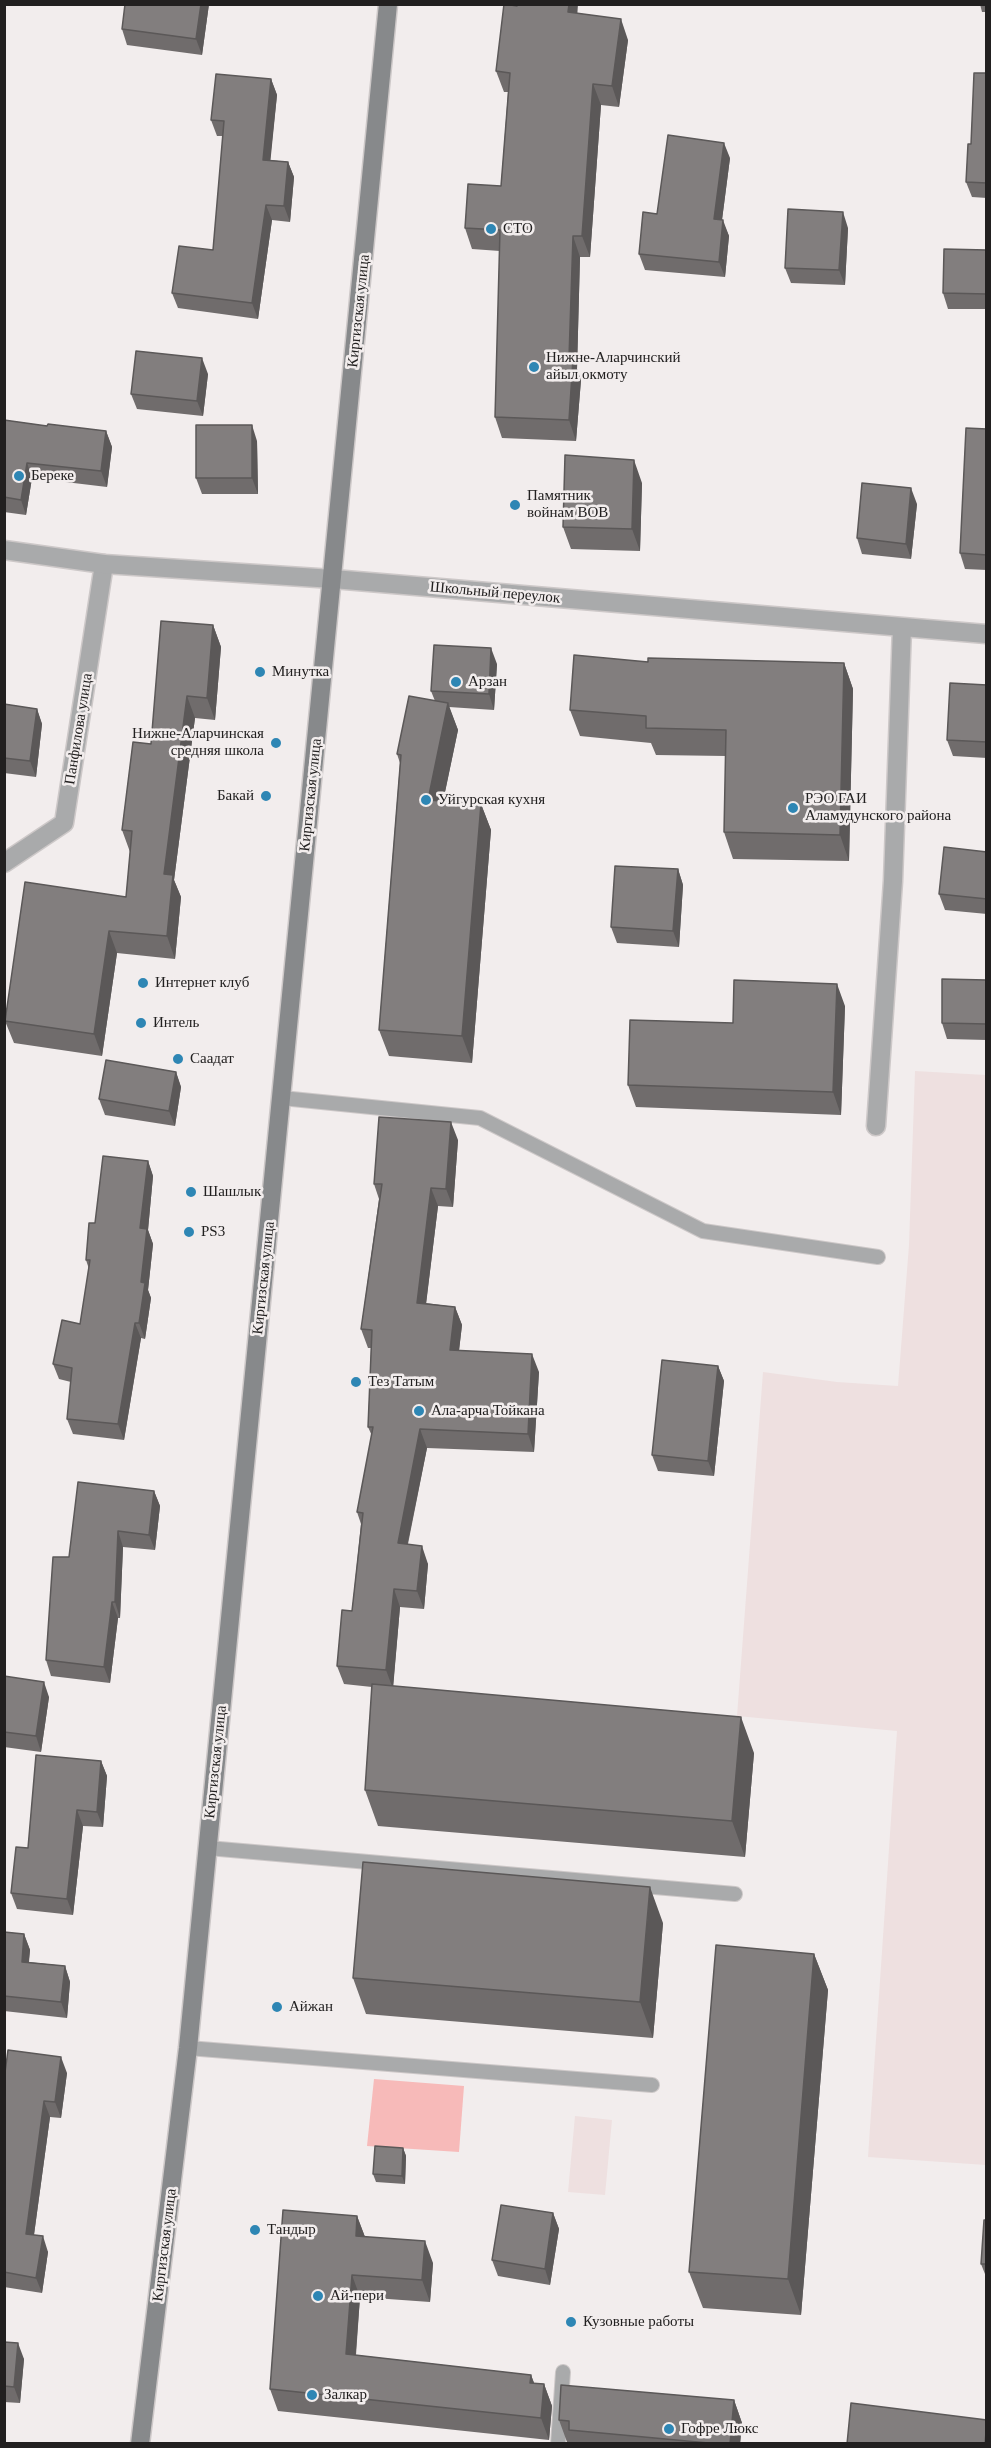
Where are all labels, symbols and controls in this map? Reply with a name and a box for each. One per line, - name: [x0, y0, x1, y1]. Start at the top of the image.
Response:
- place label: СТО: [503, 220, 533, 238]
- marker: СТО: [484, 222, 498, 236]
- street label: Киргизская улица: [344, 254, 374, 368]
- place label: Нижне-Аларчинский айыл окмоту: [546, 349, 681, 384]
- marker: Нижне-Аларчинский айыл окмоту: [527, 360, 541, 374]
- place label: Береке: [31, 467, 74, 485]
- marker: Береке: [12, 469, 26, 483]
- place label: Памятник войнам ВОВ: [527, 487, 608, 522]
- marker: Памятник войнам ВОВ: [508, 498, 522, 512]
- street label: Школьный переулок: [429, 578, 561, 608]
- place label: Минутка: [272, 663, 329, 681]
- marker: Минутка: [253, 665, 267, 679]
- street label: Панфилова улица: [61, 672, 97, 786]
- place label: Арзан: [468, 673, 507, 691]
- marker: Арзан: [449, 675, 463, 689]
- place label: Нижне-Аларчинская средняя школа: [132, 725, 264, 760]
- marker: Нижне-Аларчинская средняя школа: [269, 736, 283, 750]
- street label: Киргизская улица: [296, 738, 326, 852]
- place label: Бакай: [217, 787, 254, 805]
- marker: Бакай: [259, 789, 273, 803]
- place label: РЭО ГАИ Аламудунского района: [805, 790, 951, 825]
- place label: Уйгурская кухня: [438, 791, 545, 809]
- marker: Уйгурская кухня: [419, 793, 433, 807]
- marker: РЭО ГАИ Аламудунского района: [786, 801, 800, 815]
- place label: Интернет клуб: [155, 974, 249, 992]
- marker: Интернет клуб: [136, 976, 150, 990]
- place label: Интель: [153, 1014, 199, 1032]
- marker: Интель: [134, 1016, 148, 1030]
- place label: Саадат: [190, 1050, 234, 1068]
- marker: Саадат: [171, 1052, 185, 1066]
- place label: Шашлык: [203, 1183, 261, 1201]
- marker: Шашлык: [184, 1185, 198, 1199]
- street label: Киргизская улица: [249, 1221, 279, 1335]
- place label: PS3: [201, 1223, 225, 1241]
- marker: PS3: [182, 1225, 196, 1239]
- place label: Тез Татым: [368, 1373, 434, 1391]
- marker: Тез Татым: [349, 1375, 363, 1389]
- place label: Ала-арча Тойкана: [431, 1402, 545, 1420]
- marker: Ала-арча Тойкана: [412, 1404, 426, 1418]
- street label: Киргизская улица: [201, 1705, 231, 1819]
- place label: Айжан: [289, 1998, 333, 2016]
- marker: Айжан: [270, 2000, 284, 2014]
- street label: Киргизская улица: [149, 2187, 181, 2303]
- place label: Тандыр: [267, 2221, 316, 2239]
- marker: Тандыр: [248, 2223, 262, 2237]
- place label: Ай-пери: [330, 2287, 384, 2305]
- marker: Ай-пери: [311, 2289, 325, 2303]
- place label: Кузовные работы: [583, 2313, 694, 2331]
- marker: Кузовные работы: [564, 2315, 578, 2329]
- place label: Залкар: [324, 2386, 367, 2404]
- marker: Залкар: [305, 2388, 319, 2402]
- place label: Гофре Люкс: [681, 2420, 758, 2438]
- marker: Гофре Люкс: [662, 2422, 676, 2436]

